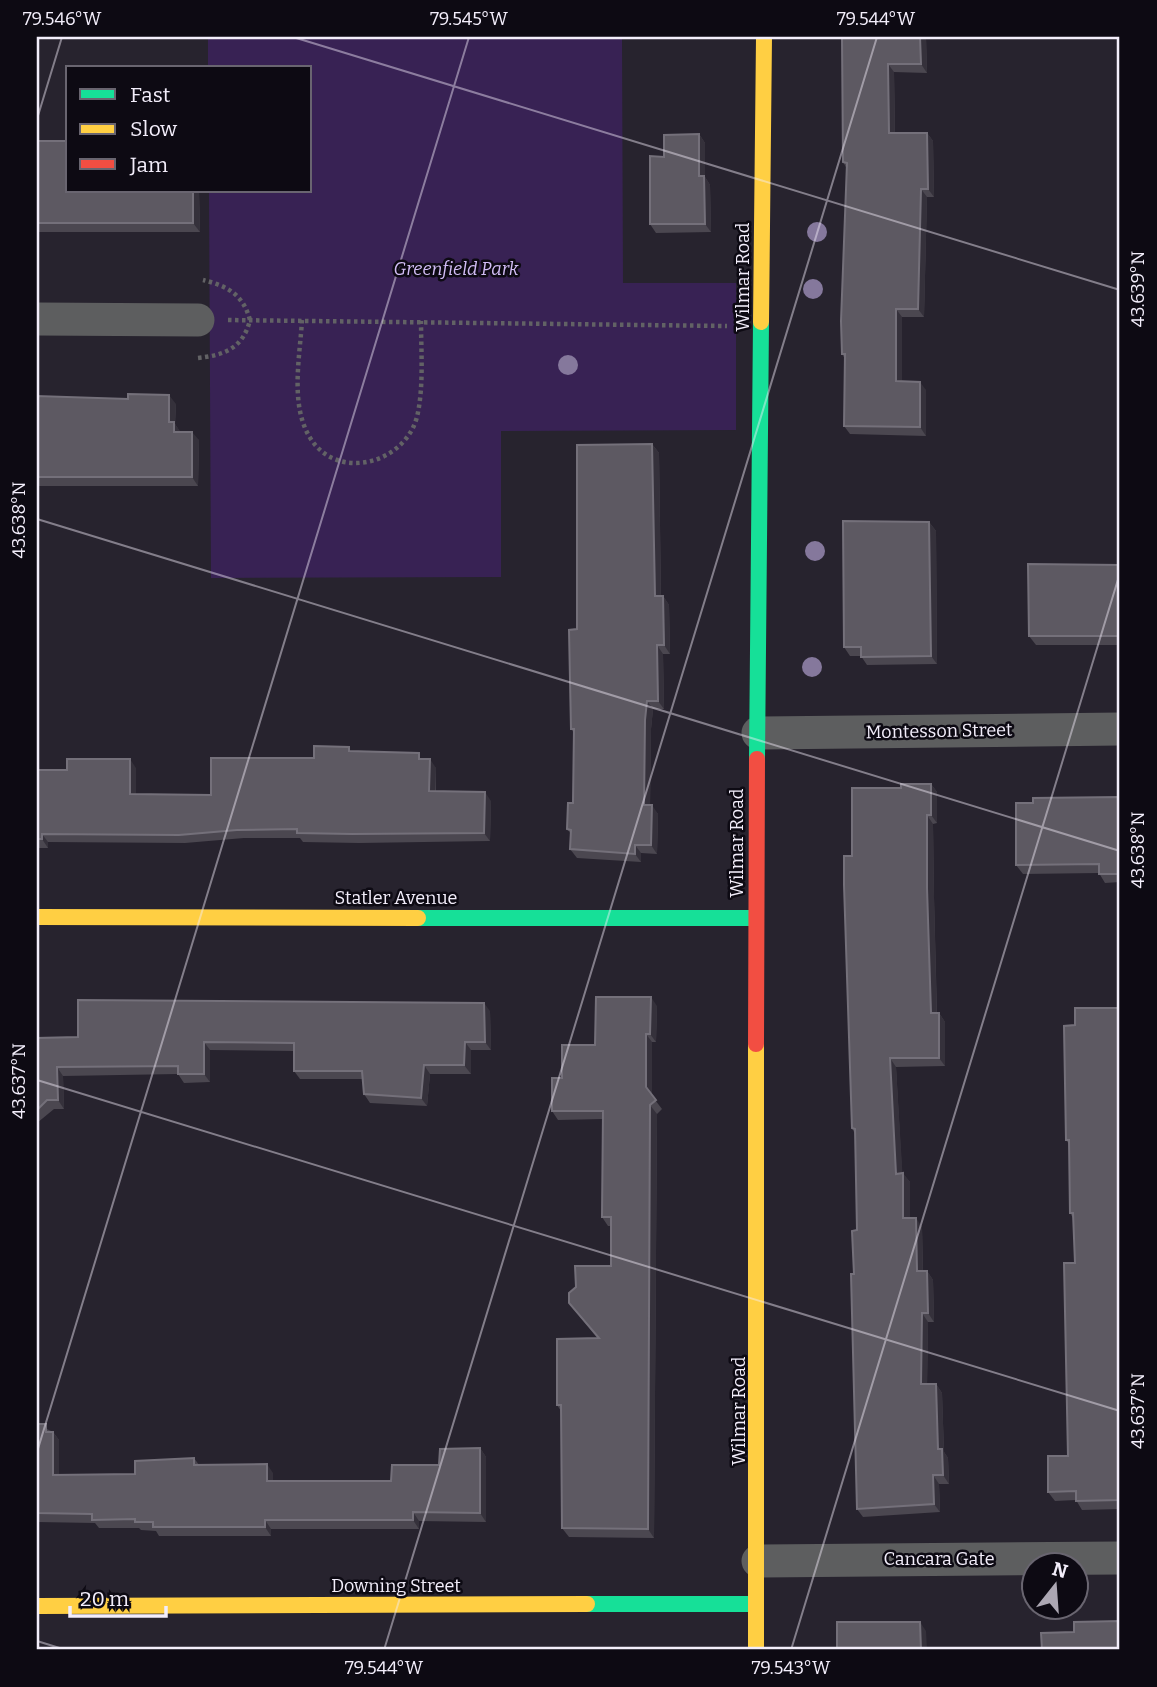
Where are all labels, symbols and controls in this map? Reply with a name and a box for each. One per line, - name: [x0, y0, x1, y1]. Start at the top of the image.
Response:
- text: 79.546°W: [23, 8, 102, 30]
- text: 79.545°W: [430, 8, 509, 30]
- text: 79.544°W: [837, 8, 916, 30]
- legend: [66, 66, 312, 192]
- text: Fast: [130, 82, 171, 108]
- text: Slow: [130, 116, 177, 142]
- text: Jam: [129, 152, 168, 178]
- street label: Wilmar Road: [732, 222, 754, 332]
- text: 43.639°N: [1127, 251, 1149, 327]
- park label: Greenfield Park: [393, 258, 519, 280]
- text: 43.638°N: [8, 481, 30, 559]
- street label: Montesson Street: [865, 719, 1013, 743]
- street label: Wilmar Road: [726, 788, 748, 898]
- text: 43.638°N: [1127, 811, 1149, 889]
- street label: Statler Avenue: [335, 887, 457, 909]
- text: 43.637°N: [8, 1043, 30, 1119]
- street label: Wilmar Road: [728, 1356, 750, 1466]
- text: 43.637°N: [1127, 1373, 1149, 1449]
- street label: Cancara Gate: [883, 1548, 995, 1570]
- north arrow: [1020, 1550, 1090, 1620]
- text: N: [1049, 1557, 1071, 1583]
- scale bar: [70, 1575, 166, 1619]
- street label: Downing Street: [331, 1575, 461, 1597]
- text: 20 m: [80, 1586, 129, 1612]
- text: 79.544°W: [345, 1657, 424, 1679]
- text: 79.543°W: [752, 1657, 831, 1679]

